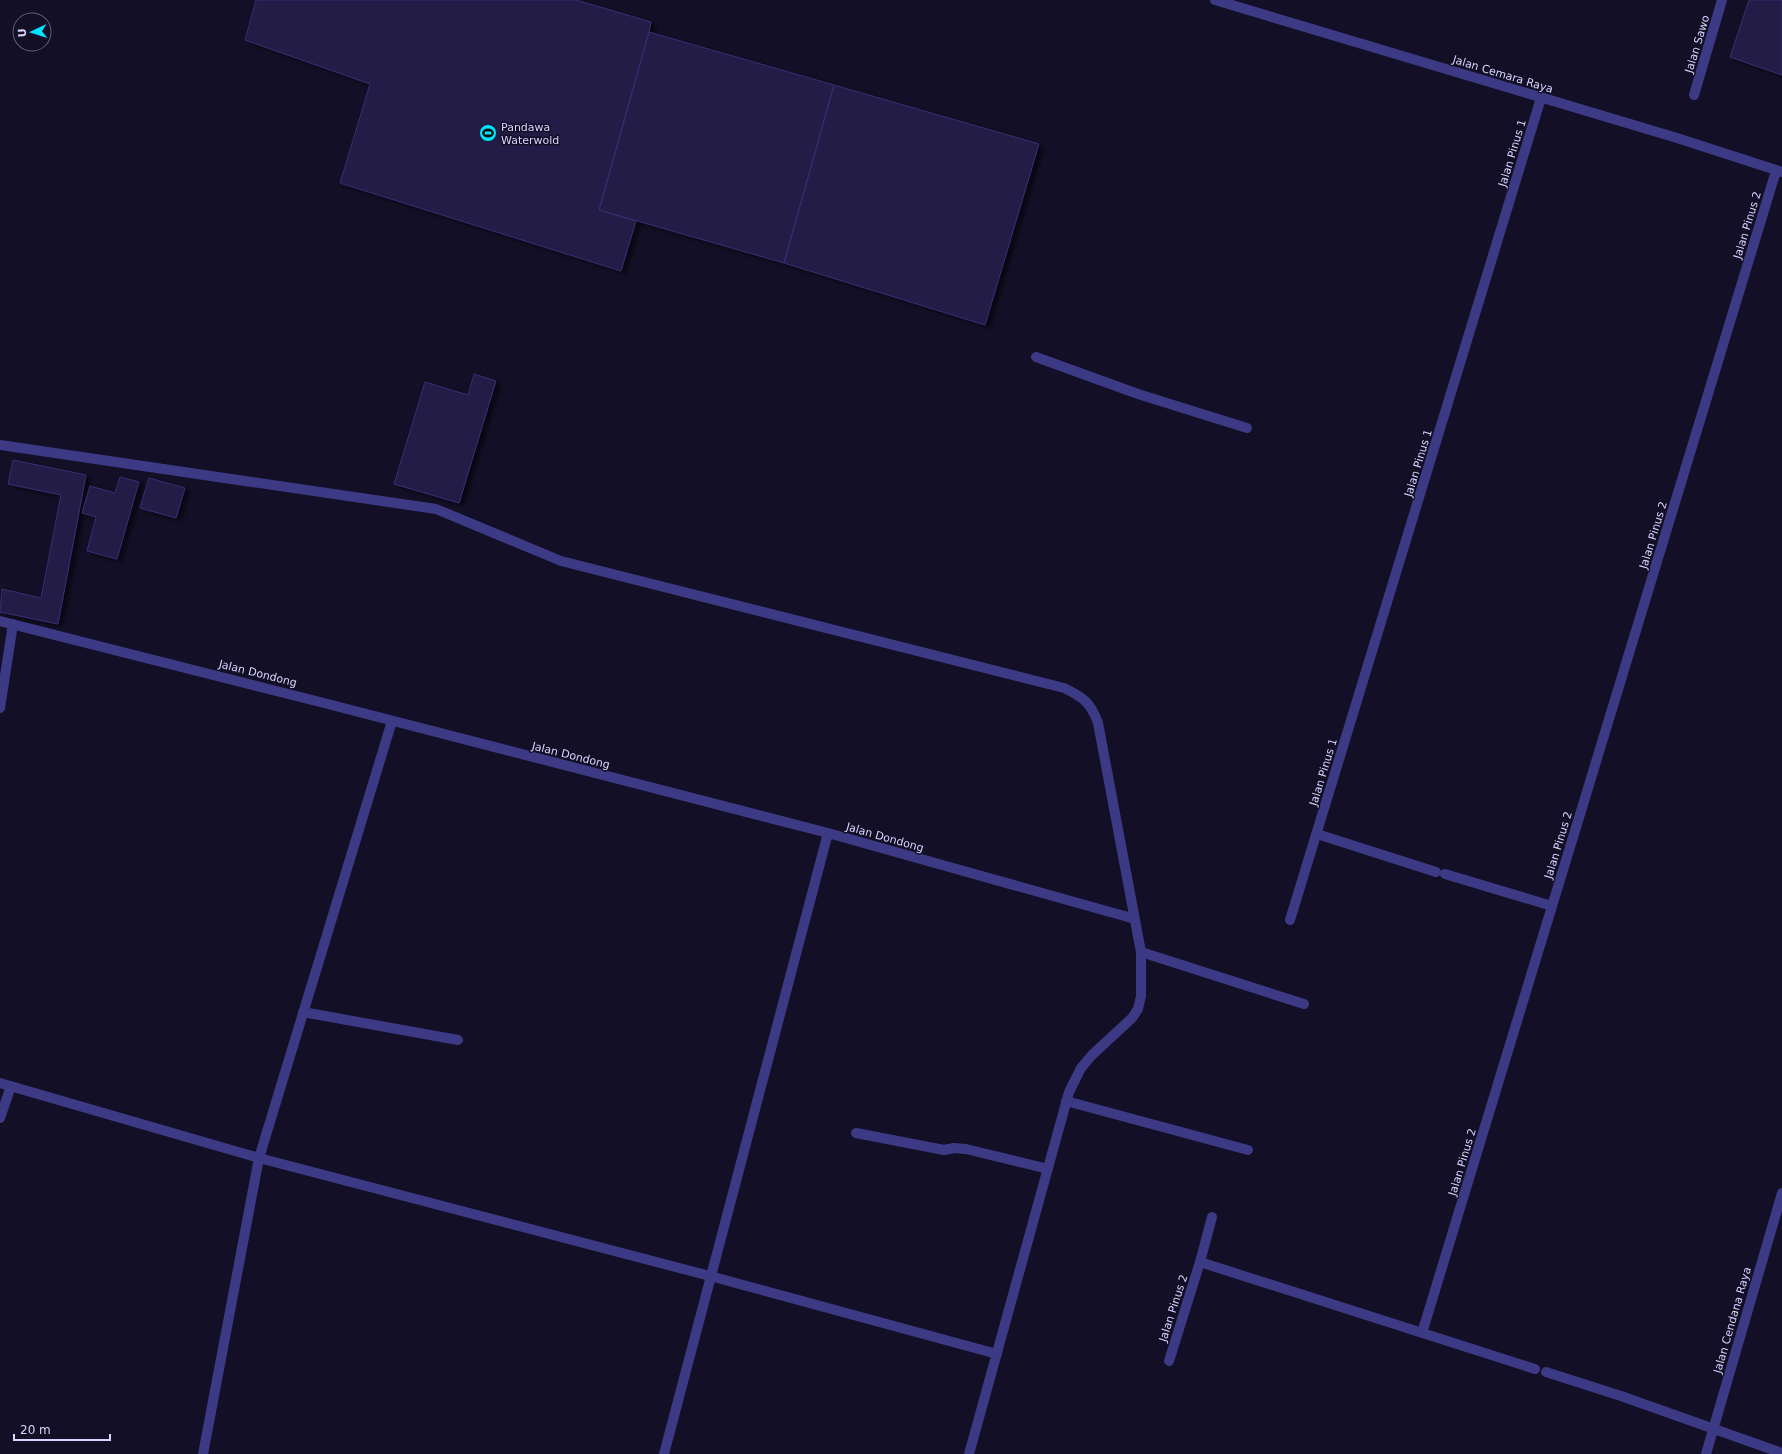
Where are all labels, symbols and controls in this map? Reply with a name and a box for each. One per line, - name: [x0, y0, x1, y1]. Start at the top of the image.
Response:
- north arrow: [12, 12, 52, 52]
- street label: Jalan Sawo: [1682, 13, 1712, 76]
- text: U: [16, 28, 29, 38]
- street label: Jalan Cemara Raya: [1450, 53, 1555, 96]
- street label: Jalan Pinus 1: [1496, 118, 1529, 189]
- place label: Pandawa Waterwold: [501, 121, 559, 147]
- sports icon: Pandawa Waterwold: [478, 123, 498, 143]
- street label: Jalan Pinus 2: [1731, 190, 1764, 261]
- street label: Jalan Pinus 1: [1402, 428, 1435, 499]
- street label: Jalan Pinus 2: [1637, 500, 1670, 571]
- street label: Jalan Dondong: [216, 657, 298, 689]
- street label: Jalan Pinus 1: [1307, 737, 1340, 808]
- street label: Jalan Dondong: [529, 739, 611, 771]
- street label: Jalan Pinus 2: [1542, 810, 1575, 881]
- street label: Jalan Dondong: [844, 820, 925, 855]
- street label: Jalan Pinus 2: [1446, 1127, 1479, 1198]
- street label: Jalan Cendana Raya: [1711, 1265, 1754, 1376]
- street label: Jalan Pinus 2: [1156, 1273, 1190, 1344]
- scale bar: [14, 1416, 110, 1442]
- text: 20 m: [20, 1423, 51, 1437]

